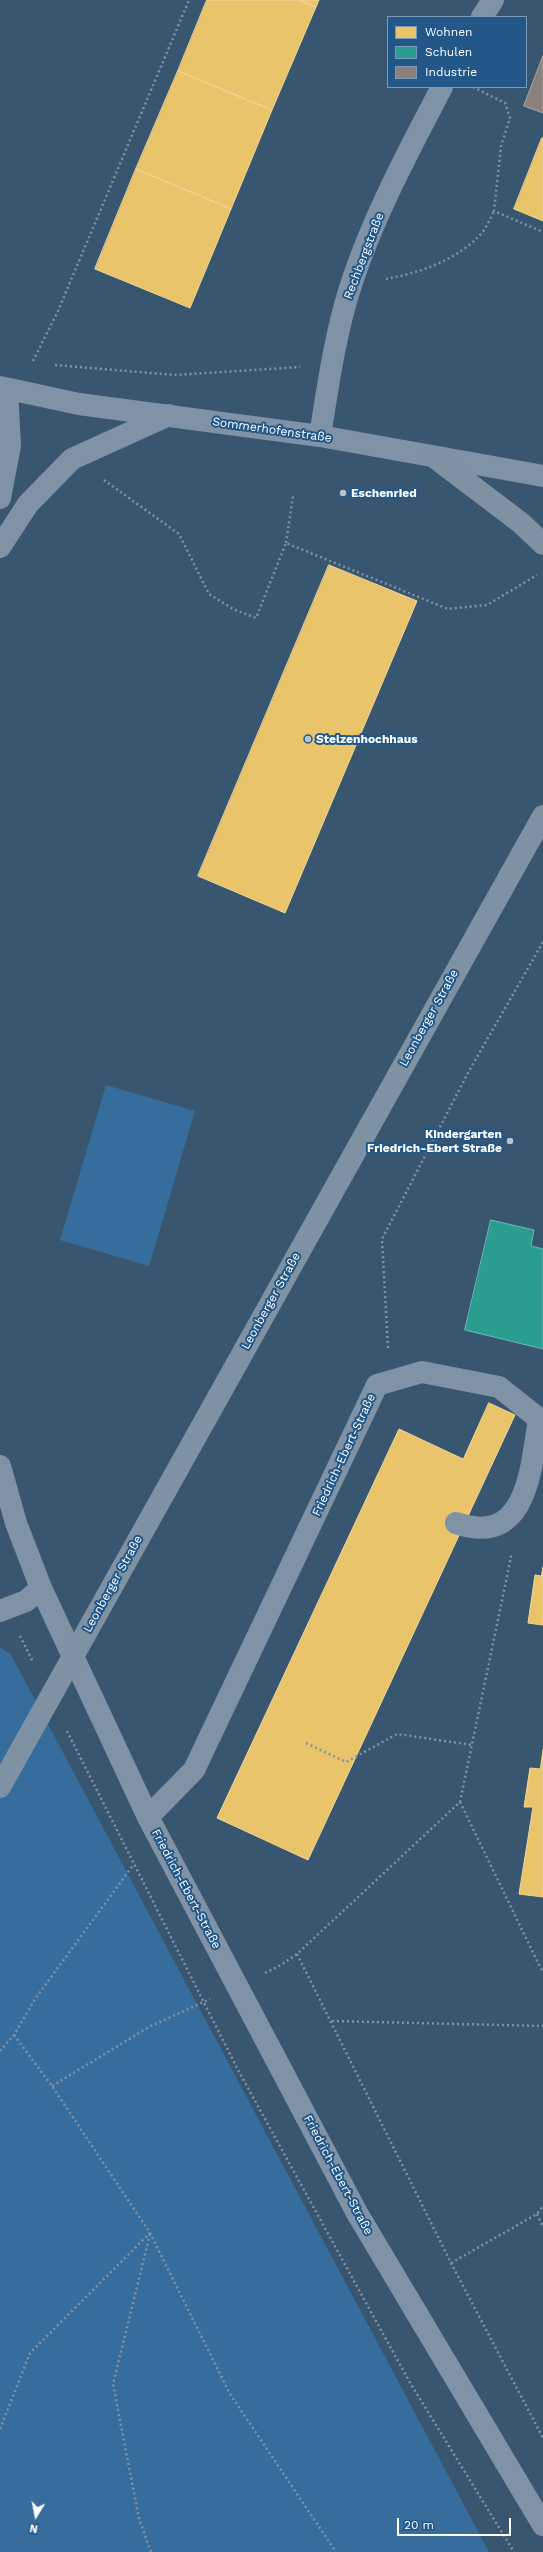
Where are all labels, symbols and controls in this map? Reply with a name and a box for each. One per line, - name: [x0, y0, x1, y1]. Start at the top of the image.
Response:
- legend: [387, 16, 527, 88]
- text: Wohnen: [425, 25, 473, 39]
- text: Schulen: [425, 45, 472, 59]
- text: Industrie: [425, 65, 477, 79]
- street label: Rechbergstraße: [341, 211, 387, 301]
- street label: Sommerhofenstraße: [211, 415, 333, 445]
- place label: Eschenried: [351, 486, 417, 500]
- marker: Eschenried: [338, 488, 348, 498]
- place label: Stelzenhochhaus: [316, 732, 418, 746]
- marker: Stelzenhochhaus: [303, 734, 313, 744]
- street label: Leonberger Straße: [396, 967, 462, 1069]
- place label: Kindergarten Friedrich-Ebert Straße: [367, 1127, 502, 1155]
- marker: Kindergarten Friedrich-Ebert Straße: [505, 1136, 515, 1146]
- street label: Leonberger Straße: [238, 1250, 304, 1352]
- street label: Friedrich-Ebert-Straße: [309, 1391, 379, 1519]
- street label: Leonberger Straße: [80, 1533, 146, 1635]
- street label: Friedrich-Ebert-Straße: [148, 1827, 224, 1951]
- street label: Friedrich-Ebert-Straße: [300, 2113, 376, 2237]
- north arrow: [16, 2496, 56, 2536]
- scale bar: [399, 2510, 513, 2536]
- text: 20 m: [404, 2518, 434, 2532]
- text: N: [29, 2521, 39, 2535]

